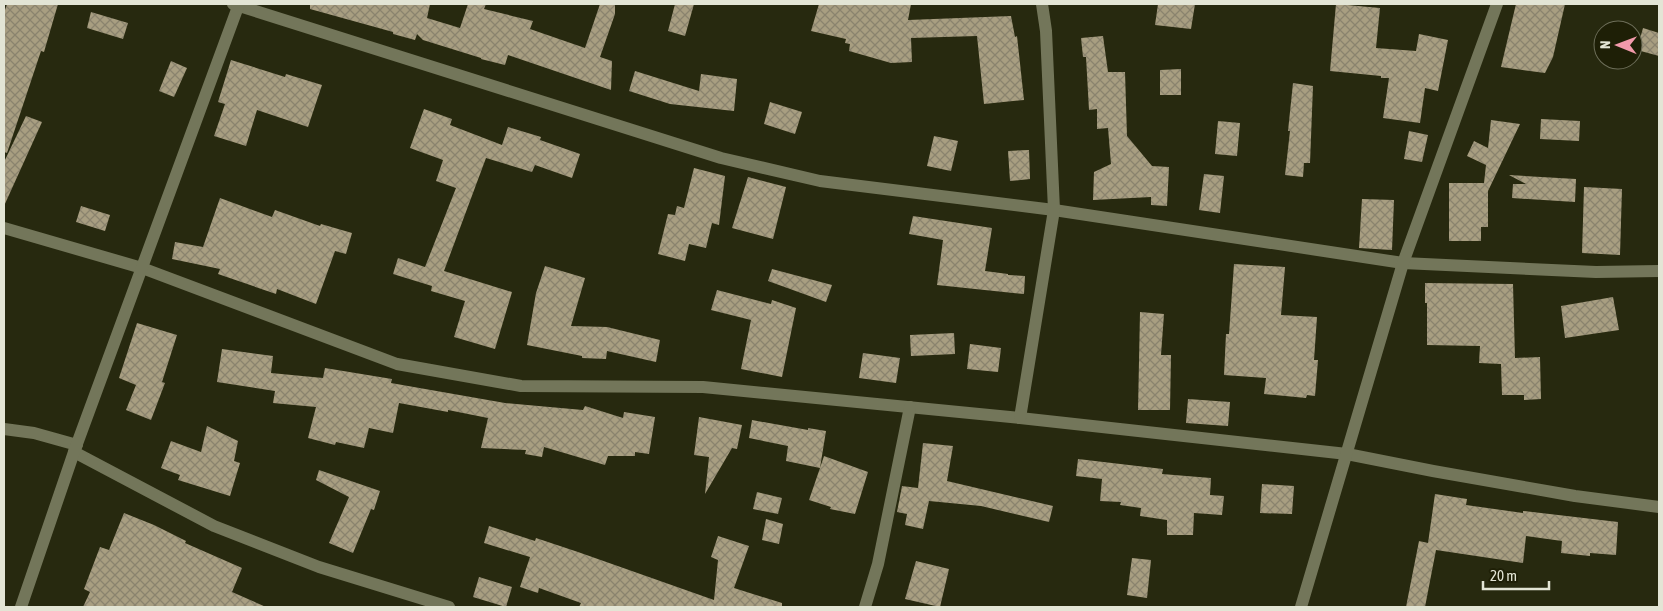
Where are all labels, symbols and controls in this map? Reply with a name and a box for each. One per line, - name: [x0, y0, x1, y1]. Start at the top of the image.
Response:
- north arrow: [1593, 20, 1643, 70]
- text: N: [1597, 41, 1613, 49]
- scale bar: [1483, 558, 1549, 590]
- text: 20 m: [1490, 567, 1517, 584]

